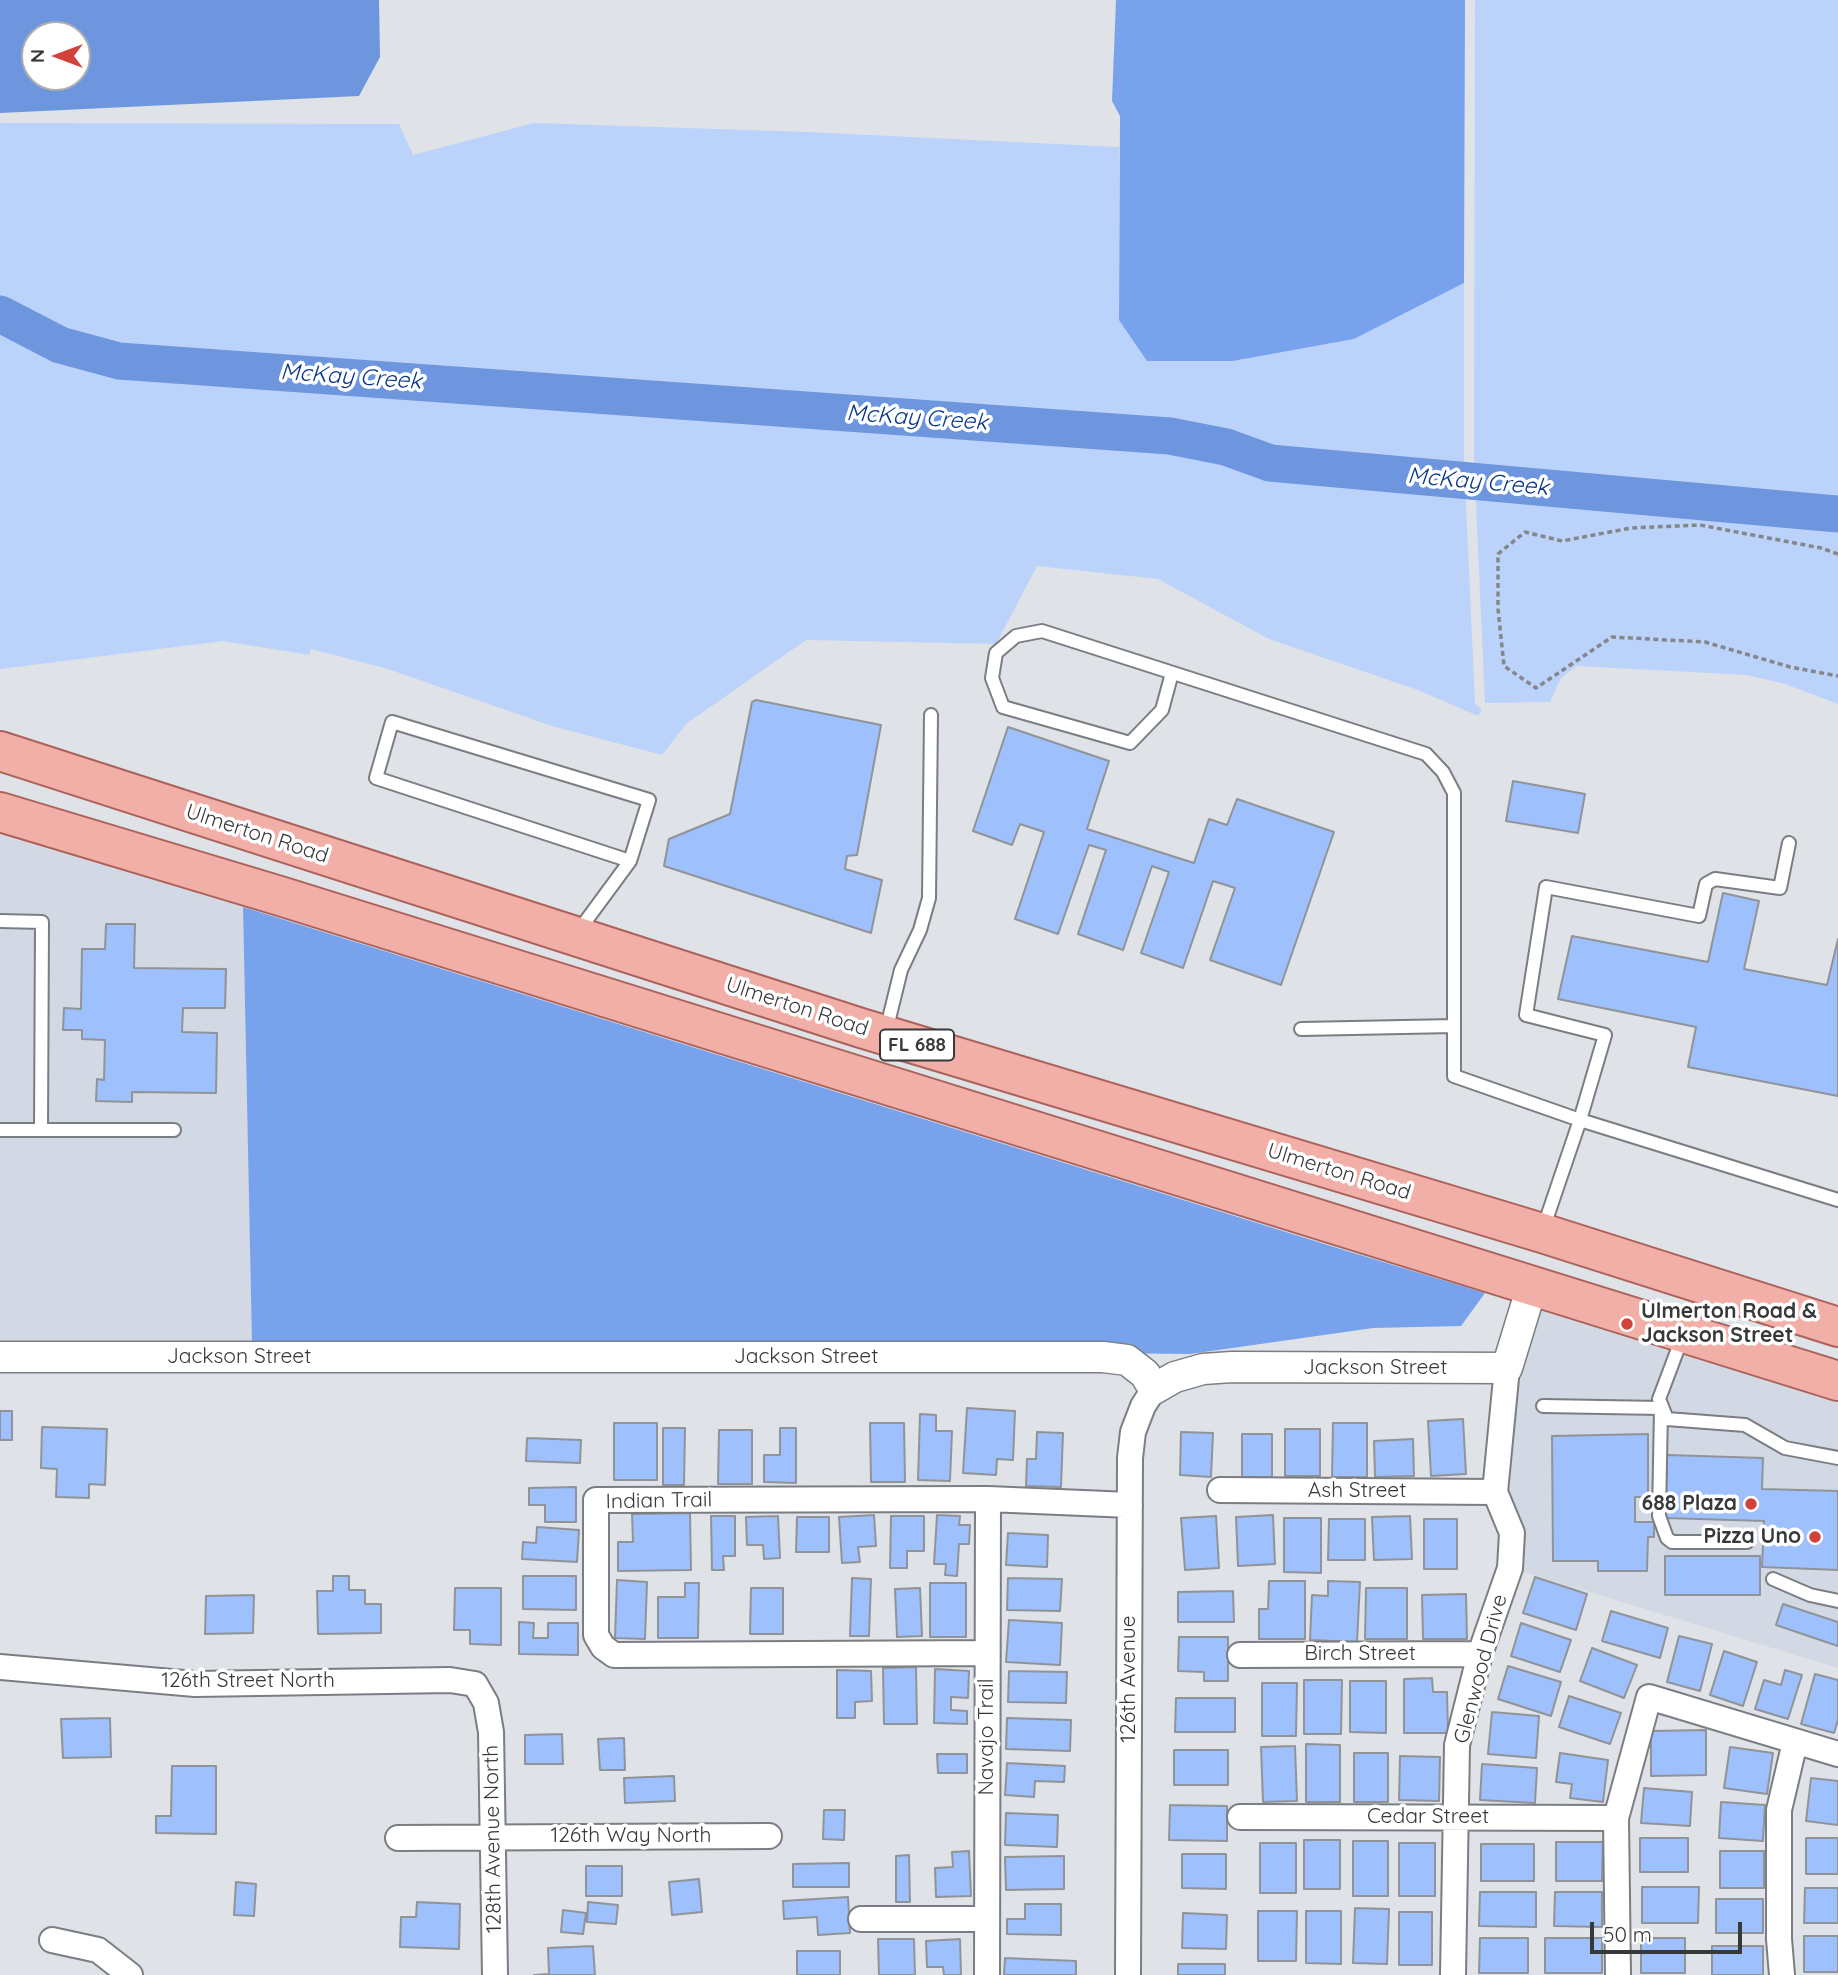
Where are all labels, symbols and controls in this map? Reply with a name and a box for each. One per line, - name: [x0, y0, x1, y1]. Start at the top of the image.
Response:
- north arrow: [21, 21, 91, 91]
- text: N: [25, 49, 49, 63]
- water label: McKay Creek: [280, 358, 422, 396]
- water label: McKay Creek: [846, 399, 988, 437]
- water label: McKay Creek: [1406, 462, 1550, 502]
- street label: Ulmerton Road: [182, 799, 332, 869]
- street label: Ulmerton Road: [722, 972, 872, 1042]
- road number: FL 688: [880, 1030, 954, 1060]
- street label: Ulmerton Road: [1264, 1138, 1414, 1206]
- place label: Ulmerton Road & Jackson Street: [1641, 1299, 1817, 1349]
- marker: Ulmerton Road & Jackson Street: [1619, 1316, 1635, 1332]
- street label: Jackson Street: [167, 1344, 311, 1370]
- street label: Jackson Street: [734, 1344, 878, 1370]
- street label: Jackson Street: [1303, 1355, 1447, 1381]
- street label: Ash Street: [1308, 1478, 1406, 1504]
- street label: Indian Trail: [606, 1487, 712, 1515]
- place label: 688 Plaza: [1642, 1491, 1737, 1517]
- marker: 688 Plaza: [1743, 1496, 1759, 1512]
- place label: Pizza Uno: [1704, 1524, 1801, 1550]
- marker: Pizza Uno: [1807, 1529, 1823, 1545]
- street label: Glenwood Drive: [1449, 1592, 1513, 1746]
- street label: 126th Avenue: [1116, 1615, 1142, 1743]
- street label: Birch Street: [1304, 1641, 1416, 1667]
- street label: 126th Street North: [161, 1668, 335, 1694]
- street label: Navajo Trail: [974, 1679, 1000, 1795]
- street label: 128th Avenue North: [479, 1745, 507, 1933]
- street label: Cedar Street: [1367, 1804, 1489, 1830]
- street label: 126th Way North: [550, 1823, 712, 1849]
- scale bar: [1593, 1909, 1745, 1953]
- text: 50 m: [1603, 1921, 1652, 1947]

